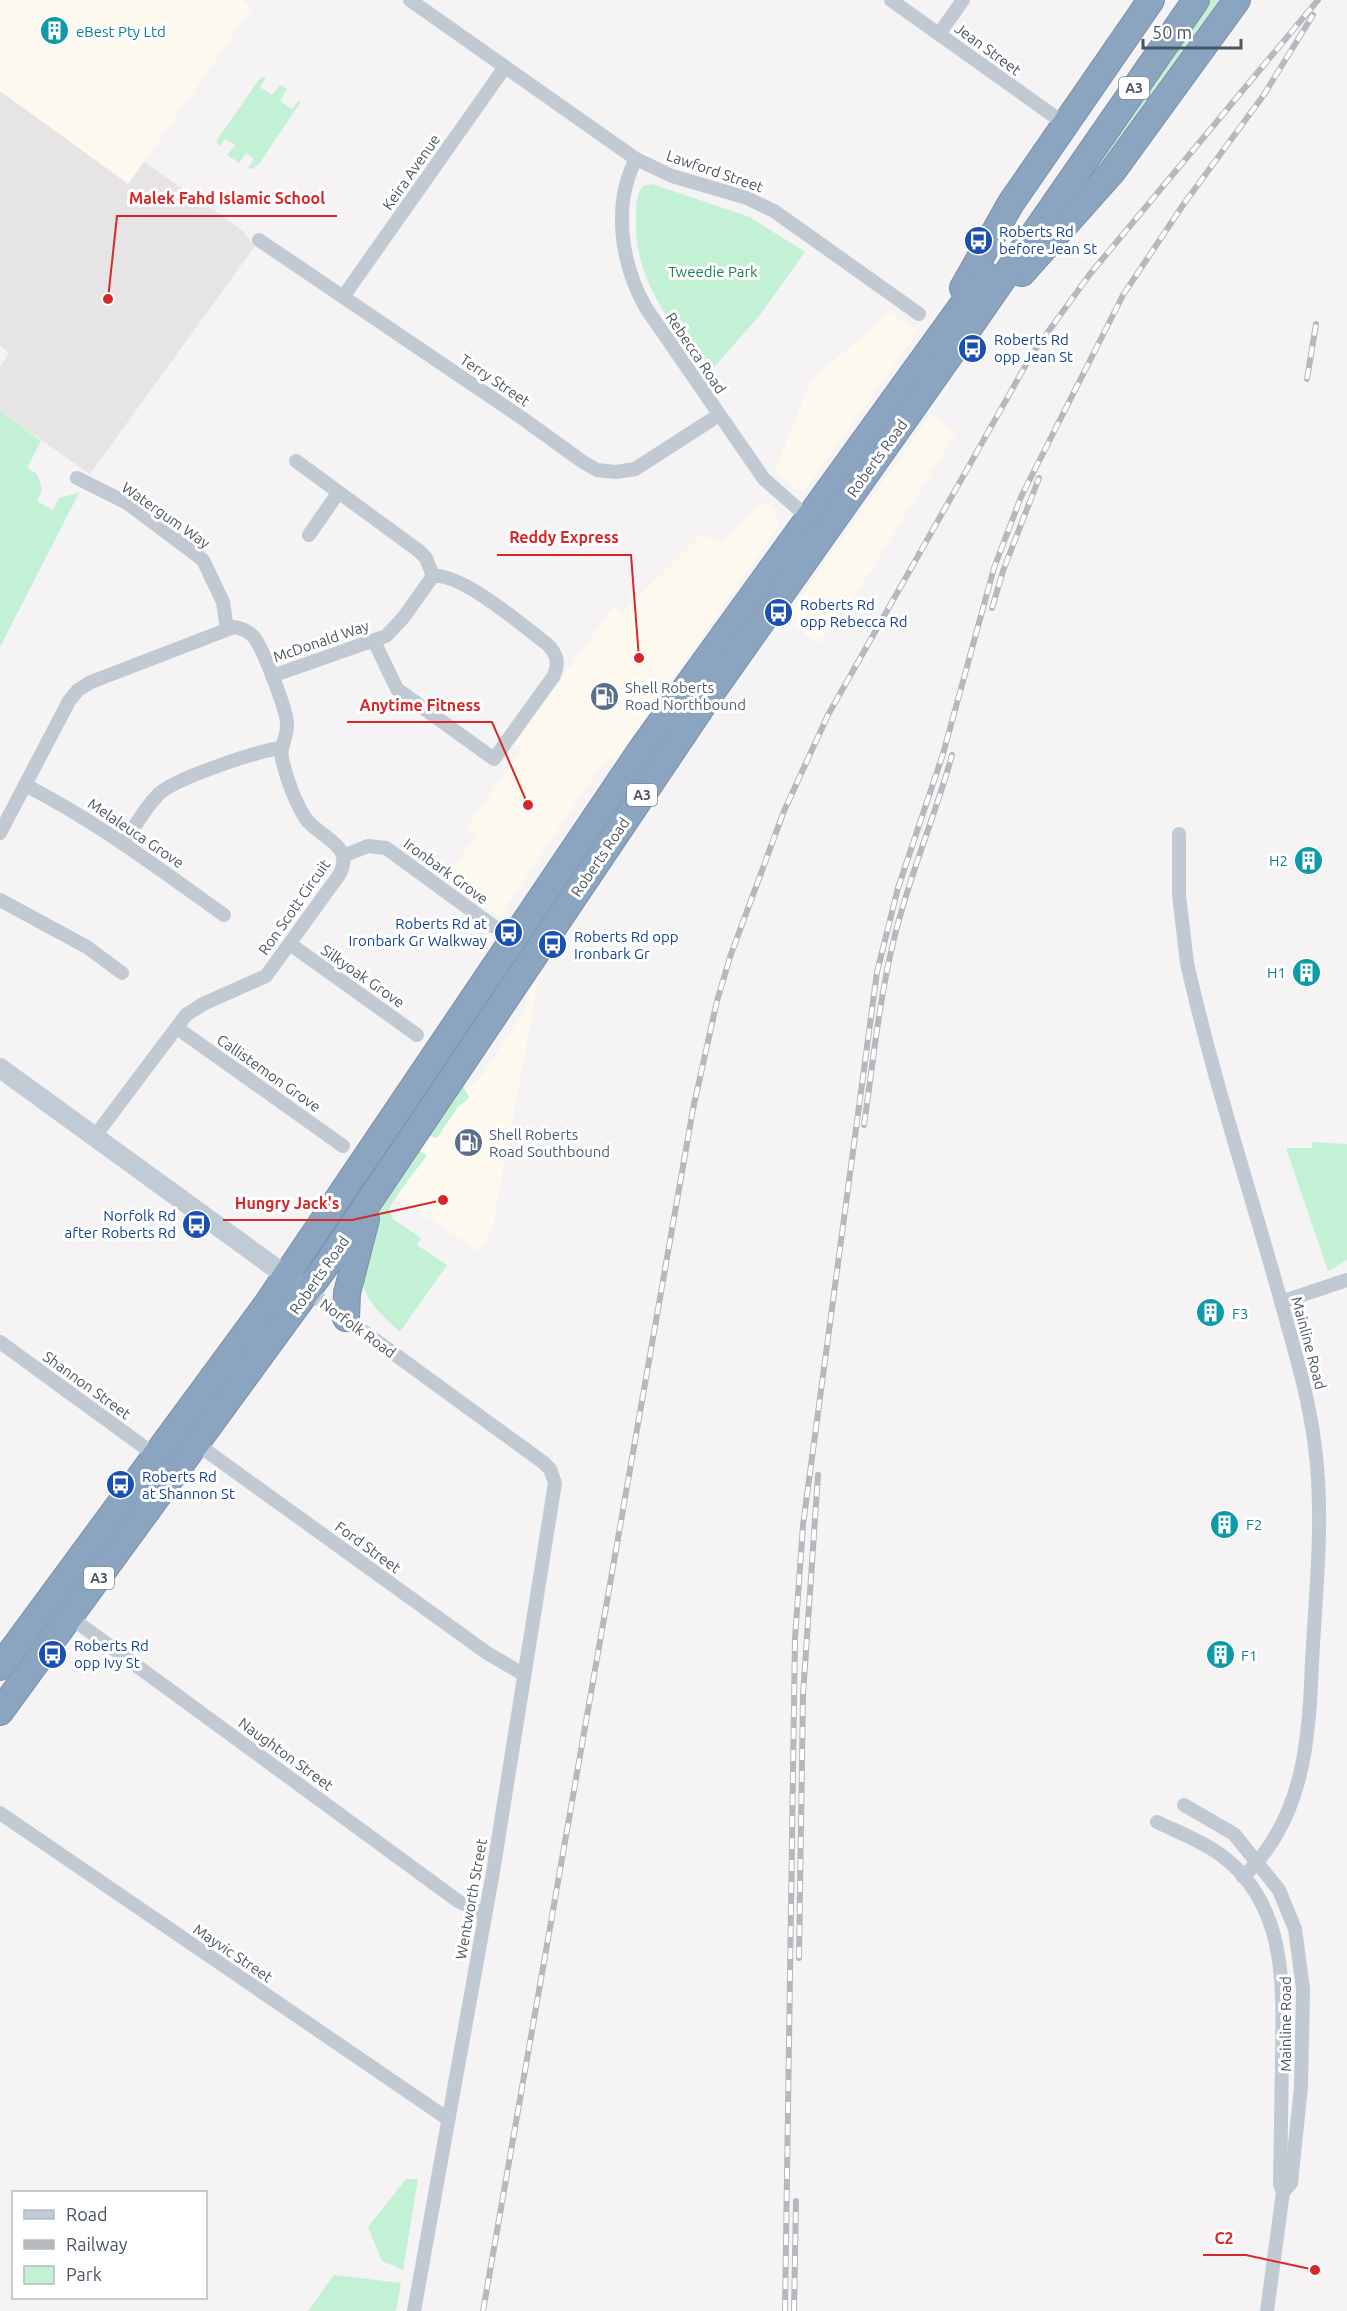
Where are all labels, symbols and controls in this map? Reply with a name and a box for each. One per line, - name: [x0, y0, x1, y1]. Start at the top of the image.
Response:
- scale bar: [1143, 12, 1240, 50]
- building icon: eBest Pty Ltd: [39, 15, 71, 47]
- street label: Jean Street: [952, 19, 1024, 79]
- text: 50 m: [1152, 22, 1192, 42]
- place label: eBest Pty Ltd: [76, 23, 166, 40]
- road number: A3: [1119, 77, 1149, 99]
- street label: Keira Avenue: [379, 131, 443, 213]
- street label: Lawford Street: [664, 146, 766, 196]
- callout: Malek Fahd Islamic School: [117, 182, 337, 216]
- text: Malek Fahd Islamic School: [129, 189, 325, 207]
- place label: Roberts Rd before Jean St: [999, 223, 1097, 257]
- bus stop icon: Roberts Rd before Jean St: [962, 224, 994, 256]
- park label: Tweedie Park: [668, 263, 758, 280]
- street label: Rebecca Road: [663, 309, 729, 397]
- place label: Roberts Rd opp Jean St: [994, 331, 1073, 365]
- bus stop icon: Roberts Rd opp Jean St: [957, 332, 989, 364]
- street label: Terry Street: [457, 351, 533, 410]
- street label: Roberts Road: [843, 416, 911, 500]
- street label: Watergum Way: [119, 478, 213, 552]
- callout: Reddy Express: [497, 521, 631, 555]
- text: Reddy Express: [509, 528, 619, 546]
- place label: Roberts Rd opp Rebecca Rd: [800, 596, 908, 630]
- bus stop icon: Roberts Rd opp Rebecca Rd: [763, 597, 795, 629]
- street label: McDonald Way: [271, 617, 371, 665]
- place label: Shell Roberts Road Northbound: [625, 679, 746, 713]
- fuel station icon: Shell Roberts Road Northbound: [588, 680, 620, 712]
- callout: Anytime Fitness: [347, 688, 492, 722]
- text: Anytime Fitness: [359, 696, 481, 714]
- road number: A3: [627, 784, 657, 806]
- street label: Melaleuca Grove: [85, 795, 187, 871]
- street label: Roberts Road: [567, 814, 633, 900]
- street label: Ironbark Grove: [401, 835, 491, 907]
- building icon: H2: [1293, 844, 1325, 876]
- place label: H2: [1269, 852, 1288, 869]
- street label: Ron Scott Circuit: [255, 856, 333, 958]
- place label: Roberts Rd at Ironbark Gr Walkway: [349, 915, 487, 949]
- bus stop icon: Roberts Rd at Ironbark Gr Walkway: [492, 916, 524, 948]
- place label: Roberts Rd opp Ironbark Gr: [574, 928, 679, 962]
- bus stop icon: Roberts Rd opp Ironbark Gr: [537, 929, 569, 961]
- street label: Silkyoak Grove: [318, 941, 408, 1011]
- building icon: H1: [1291, 956, 1323, 988]
- place label: H1: [1267, 964, 1286, 981]
- street label: Callistemon Grove: [214, 1031, 324, 1115]
- place label: Shell Roberts Road Southbound: [489, 1126, 610, 1160]
- fuel station icon: Shell Roberts Road Southbound: [452, 1127, 484, 1159]
- callout: Hungry Jack's: [223, 1186, 352, 1220]
- text: Hungry Jack's: [235, 1194, 339, 1212]
- place label: Norfolk Rd after Roberts Rd: [65, 1207, 176, 1241]
- bus stop icon: Norfolk Rd after Roberts Rd: [181, 1208, 213, 1240]
- street label: Roberts Road: [286, 1233, 352, 1317]
- street label: Norfolk Road: [317, 1295, 399, 1361]
- street label: Mainline Road: [1288, 1295, 1330, 1391]
- building icon: F3: [1195, 1297, 1227, 1329]
- place label: F3: [1232, 1305, 1248, 1322]
- street label: Shannon Street: [40, 1348, 134, 1422]
- place label: Roberts Rd at Shannon St: [142, 1468, 235, 1502]
- bus stop icon: Roberts Rd at Shannon St: [105, 1469, 137, 1501]
- building icon: F2: [1209, 1508, 1241, 1540]
- place label: F2: [1246, 1516, 1262, 1533]
- street label: Ford Street: [332, 1518, 404, 1576]
- road number: A3: [84, 1567, 114, 1589]
- place label: Roberts Rd opp Ivy St: [74, 1637, 149, 1671]
- bus stop icon: Roberts Rd opp Ivy St: [37, 1638, 69, 1670]
- building icon: F1: [1204, 1639, 1236, 1671]
- place label: F1: [1241, 1647, 1257, 1664]
- street label: Naughton Street: [235, 1714, 337, 1794]
- street label: Wentworth Street: [452, 1837, 490, 1961]
- street label: Mayvic Street: [190, 1920, 276, 1986]
- street label: Mainline Road: [1277, 1976, 1294, 2072]
- legend: [12, 2191, 207, 2299]
- text: Road: [66, 2204, 108, 2224]
- callout: C2: [1203, 2221, 1246, 2255]
- text: C2: [1214, 2229, 1234, 2247]
- text: Railway: [66, 2234, 128, 2254]
- text: Park: [66, 2264, 102, 2284]

